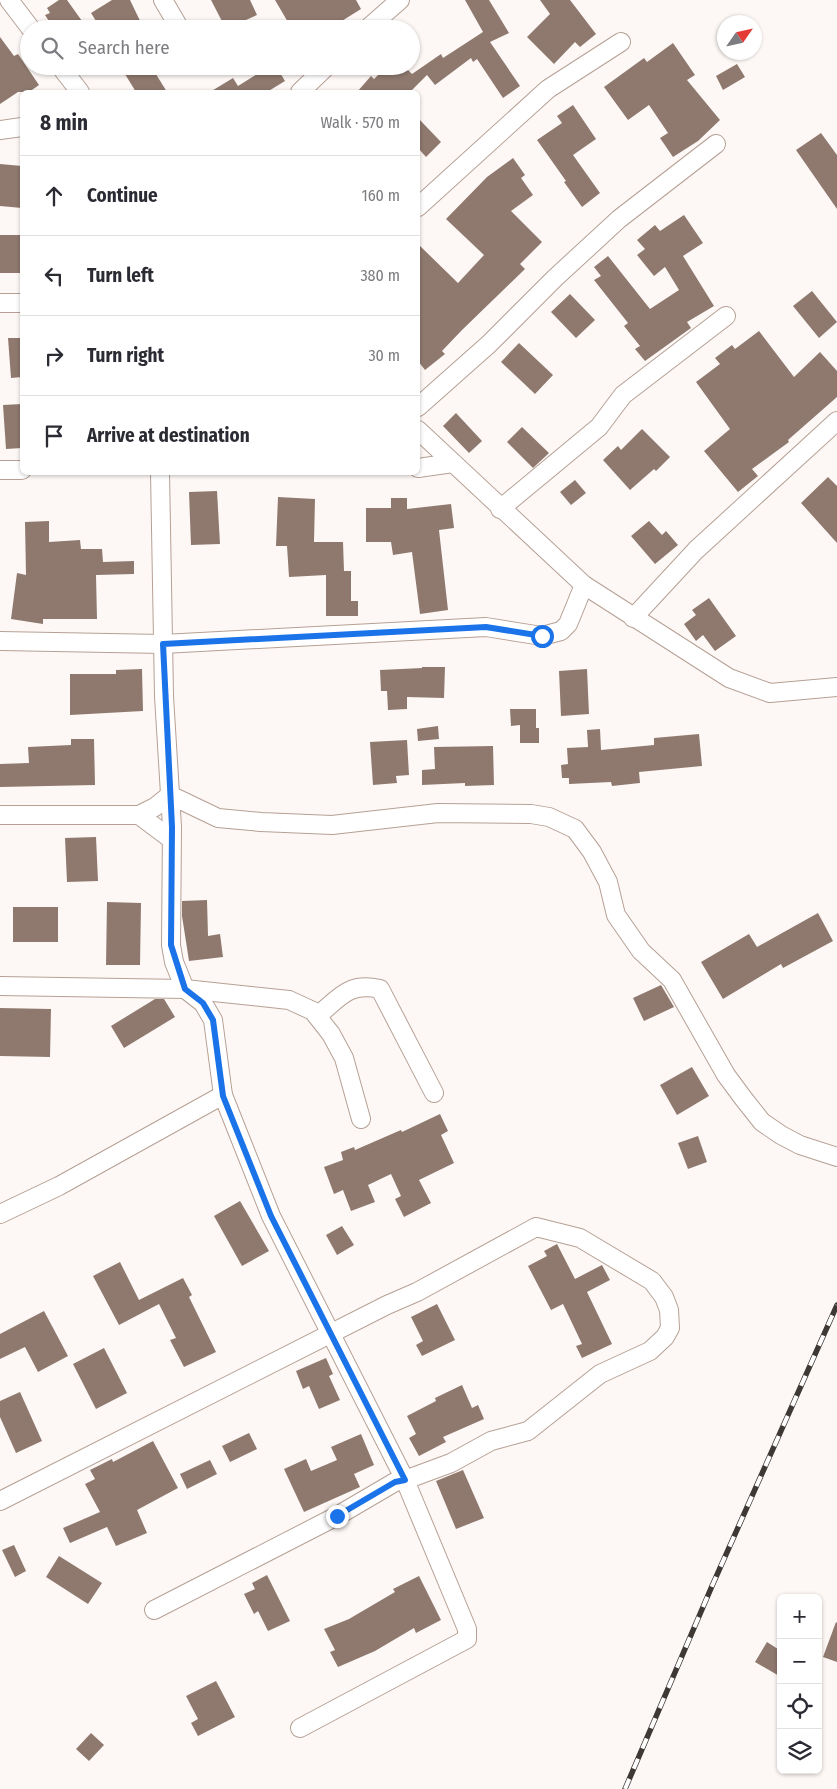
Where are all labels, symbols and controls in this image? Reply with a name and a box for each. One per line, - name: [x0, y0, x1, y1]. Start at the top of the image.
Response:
- north arrow: [717, 15, 762, 60]
- search box: [20, 20, 420, 75]
- icon: search: [38, 34, 66, 62]
- text: Search here: [78, 36, 170, 59]
- text: 8 min: [40, 110, 88, 136]
- text: Walk · 570 m: [321, 113, 400, 132]
- icon: ahead: [40, 182, 68, 210]
- text: Continue: [87, 184, 158, 207]
- text: 160 m: [361, 186, 400, 205]
- icon: left: [40, 262, 68, 290]
- text: Turn left: [87, 264, 154, 287]
- text: 380 m: [360, 266, 400, 285]
- icon: right: [40, 342, 68, 370]
- text: Turn right: [87, 344, 164, 367]
- text: 30 m: [368, 346, 400, 365]
- icon: arrive: [40, 422, 68, 450]
- text: Arrive at destination: [87, 424, 250, 447]
- route start: [531, 625, 554, 648]
- route end: [326, 1505, 349, 1528]
- map controls: [777, 1594, 822, 1774]
- button: +: [777, 1594, 822, 1639]
- button: −: [777, 1639, 822, 1684]
- button: locate: [777, 1684, 822, 1729]
- button: layers: [777, 1729, 822, 1774]

